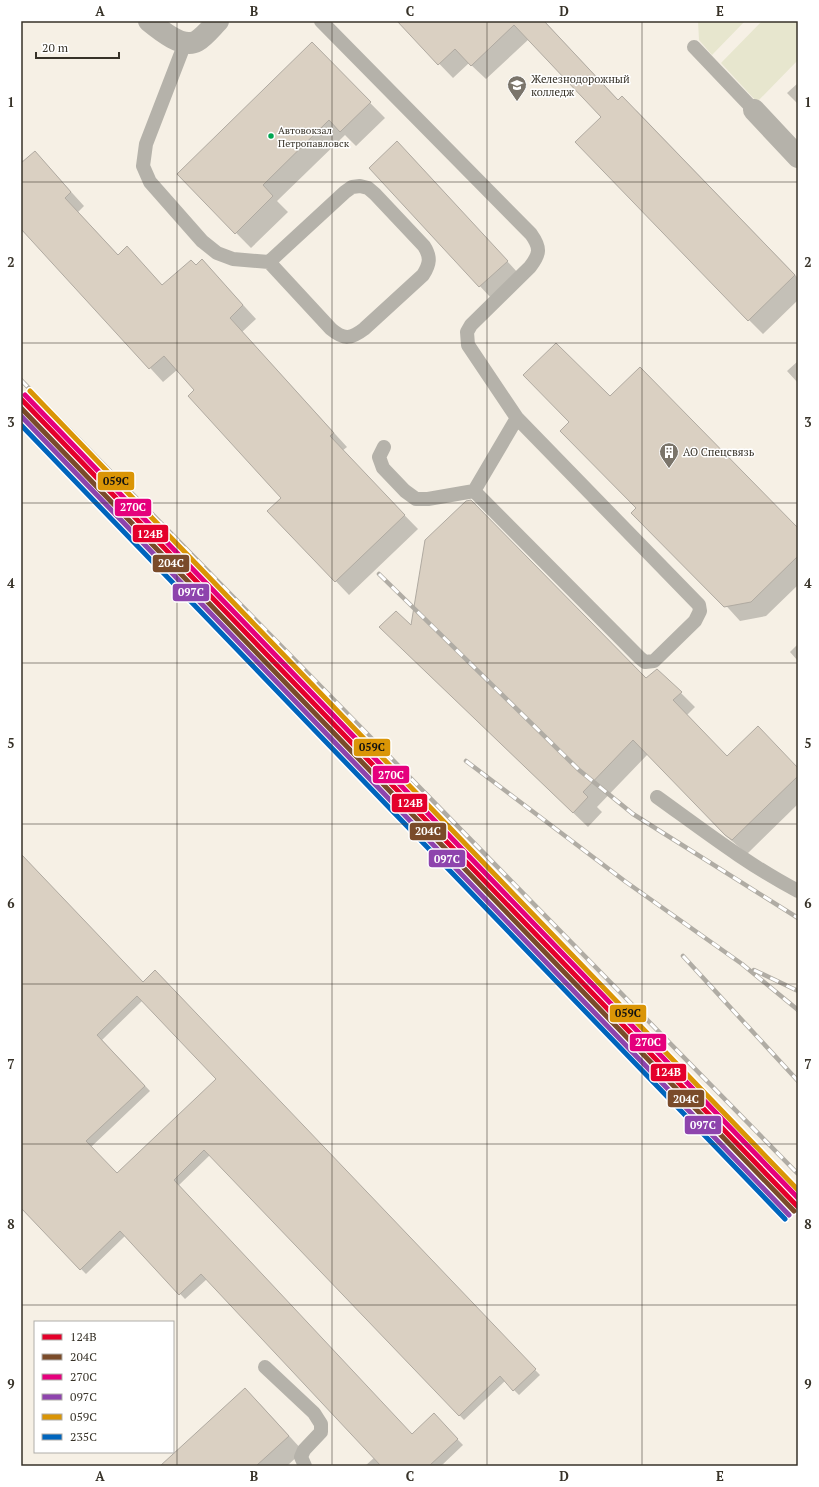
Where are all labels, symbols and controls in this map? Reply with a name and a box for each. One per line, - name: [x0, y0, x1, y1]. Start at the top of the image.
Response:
- text: A: [95, 2, 105, 20]
- text: B: [250, 2, 258, 20]
- text: C: [406, 2, 414, 20]
- text: D: [559, 2, 569, 20]
- text: E: [716, 2, 724, 20]
- scale bar: [36, 34, 119, 60]
- text: 20 m: [42, 40, 69, 55]
- place label: Железнодорожный колледж: [531, 72, 630, 99]
- school or university icon: Железнодорожный колледж: [506, 74, 528, 102]
- text: 1: [7, 93, 15, 111]
- text: 1: [804, 93, 812, 111]
- place label: Автовокзал Петропавловск: [278, 124, 350, 150]
- marker: Автовокзал Петропавловск: [266, 131, 276, 141]
- text: 2: [7, 253, 15, 271]
- text: 2: [804, 253, 812, 271]
- text: 3: [7, 413, 15, 431]
- text: 3: [804, 413, 812, 431]
- building icon: АО Спецсвязь: [658, 441, 680, 469]
- place label: АО Спецсвязь: [683, 445, 755, 459]
- line badge: 059С: [97, 471, 135, 491]
- text: 059С: [103, 474, 129, 488]
- line badge: 270С: [114, 498, 152, 517]
- text: 270С: [120, 500, 146, 514]
- line badge: 124В: [132, 524, 169, 543]
- text: 124В: [137, 527, 163, 541]
- line badge: 204С: [152, 554, 190, 573]
- text: 204С: [158, 556, 184, 570]
- text: 4: [7, 574, 15, 592]
- text: 4: [804, 574, 812, 592]
- line badge: 097С: [172, 583, 210, 602]
- text: 097С: [178, 585, 204, 599]
- text: 5: [7, 734, 15, 752]
- text: 5: [804, 734, 812, 752]
- line badge: 059С: [353, 738, 391, 757]
- text: 059С: [359, 740, 385, 754]
- line badge: 270С: [372, 765, 410, 784]
- text: 270С: [378, 768, 404, 782]
- line badge: 124В: [391, 793, 428, 813]
- text: 124В: [397, 796, 423, 810]
- line badge: 204С: [409, 822, 447, 841]
- text: 204С: [415, 824, 441, 838]
- line badge: 097С: [428, 849, 466, 868]
- text: 097С: [434, 852, 460, 866]
- text: 6: [7, 894, 15, 912]
- text: 6: [804, 894, 812, 912]
- line badge: 059С: [609, 1004, 647, 1023]
- text: 059С: [615, 1006, 641, 1020]
- line badge: 270С: [629, 1033, 667, 1052]
- text: 270С: [635, 1035, 661, 1049]
- text: 7: [7, 1055, 15, 1073]
- text: 7: [804, 1055, 812, 1073]
- line badge: 124В: [650, 1063, 687, 1082]
- text: 124В: [655, 1065, 681, 1079]
- line badge: 204С: [667, 1089, 705, 1108]
- text: 204С: [673, 1092, 699, 1106]
- line badge: 097С: [684, 1115, 722, 1135]
- text: 097С: [690, 1118, 716, 1132]
- text: 8: [7, 1215, 15, 1233]
- text: 8: [804, 1215, 812, 1233]
- legend: [34, 1321, 174, 1453]
- text: 124В: [70, 1329, 97, 1344]
- text: 204С: [70, 1349, 97, 1364]
- text: 270С: [70, 1369, 97, 1384]
- text: 9: [7, 1375, 15, 1393]
- text: 9: [804, 1375, 812, 1393]
- text: 097С: [70, 1389, 97, 1404]
- text: 059С: [70, 1409, 97, 1424]
- text: 235С: [70, 1429, 97, 1444]
- text: A: [95, 1467, 105, 1485]
- text: B: [250, 1467, 258, 1485]
- text: C: [406, 1467, 414, 1485]
- text: D: [559, 1467, 569, 1485]
- text: E: [716, 1467, 724, 1485]

